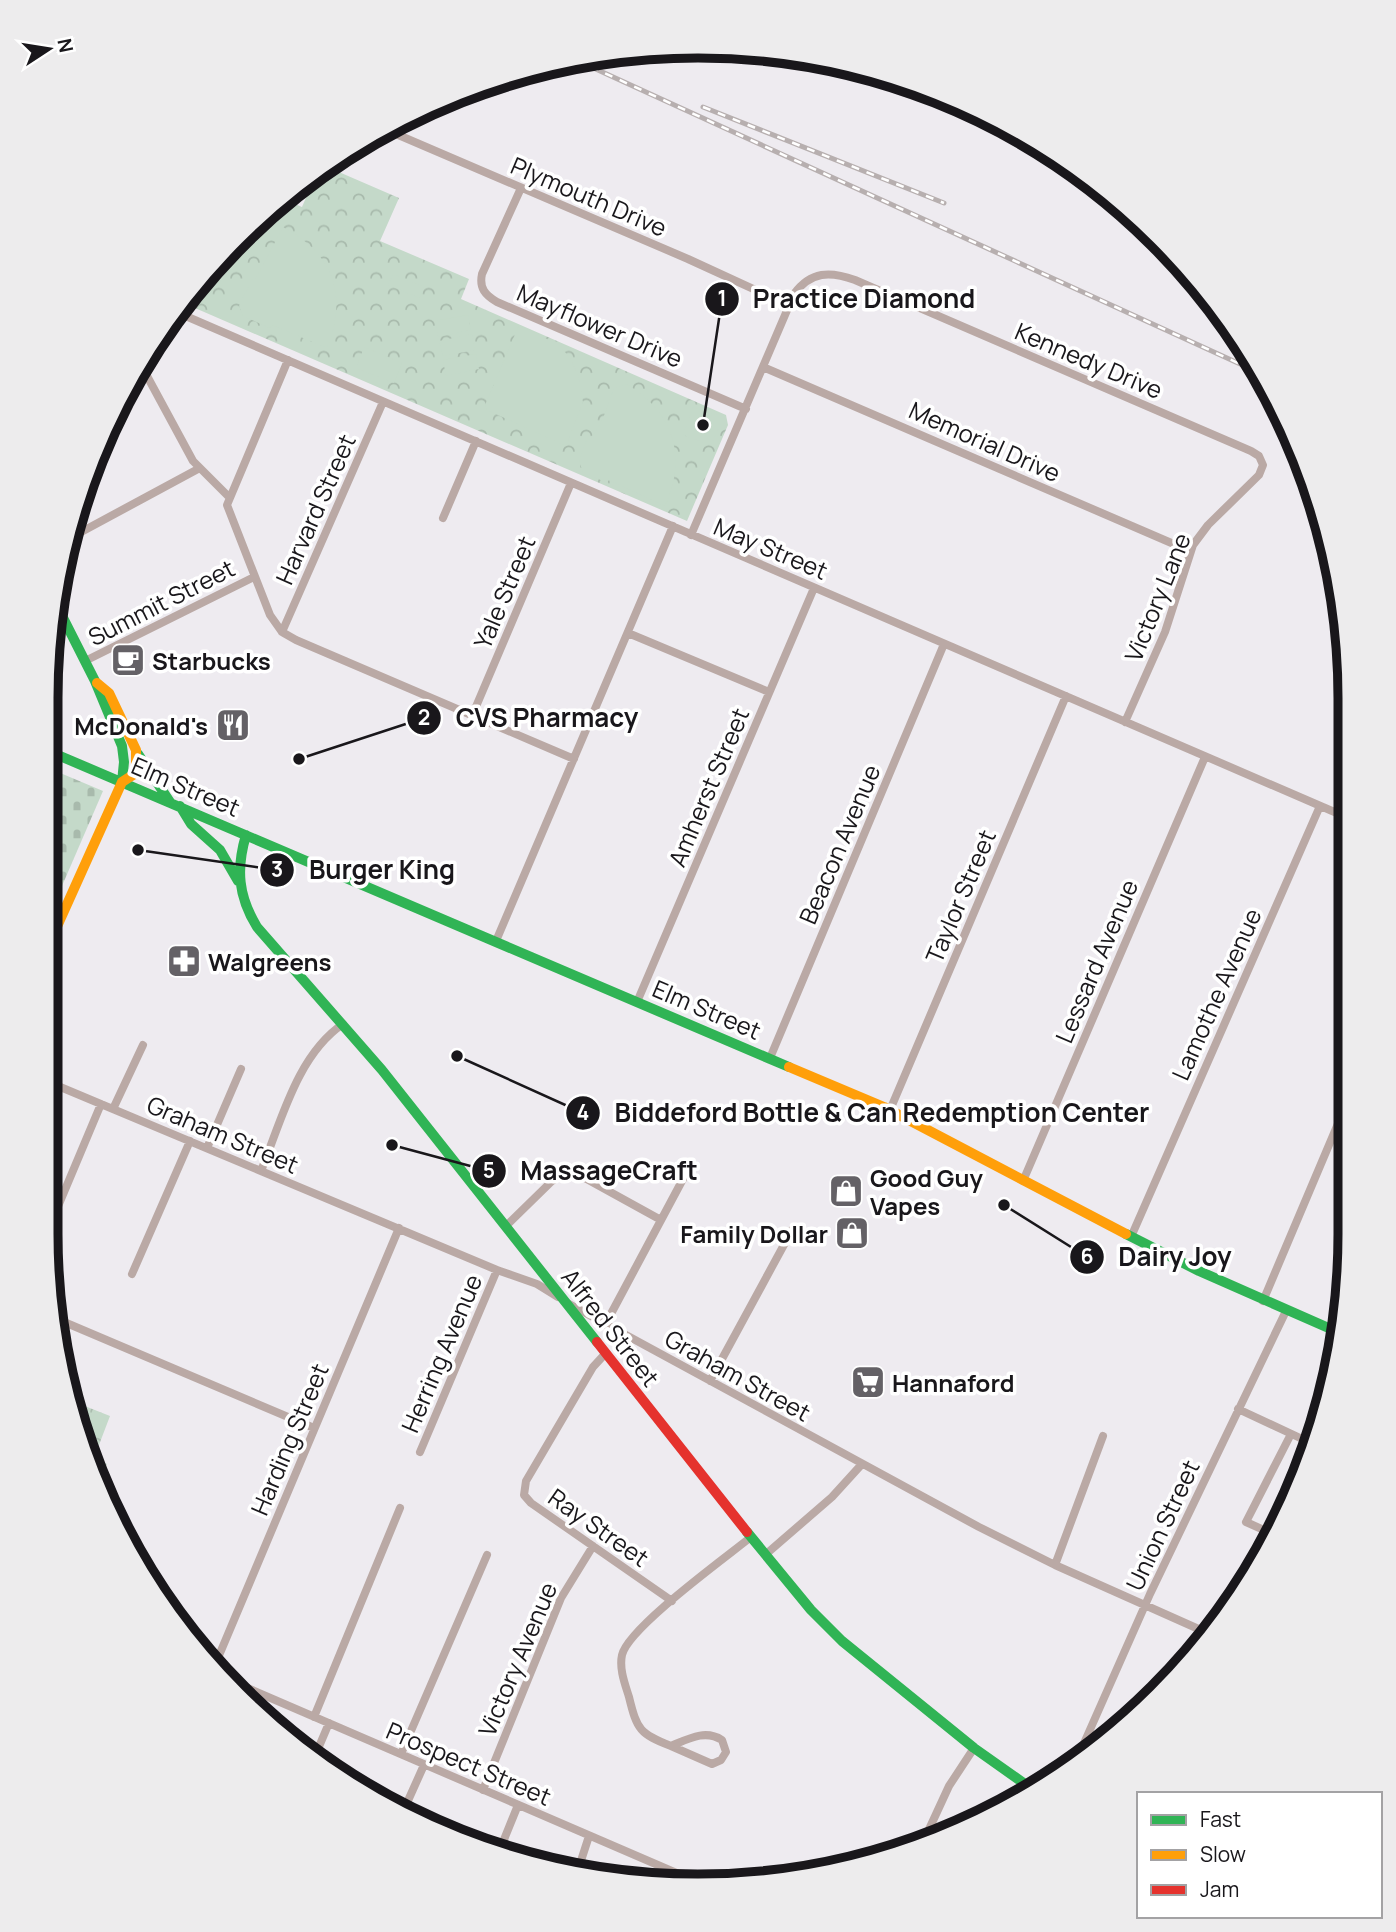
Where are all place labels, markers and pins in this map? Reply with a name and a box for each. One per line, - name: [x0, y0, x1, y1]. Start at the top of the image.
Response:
- callout: Practice Diamond: [704, 276, 990, 323]
- cafe icon: Starbucks: [109, 641, 147, 679]
- place label: Starbucks: [152, 644, 271, 677]
- callout: CVS Pharmacy: [407, 694, 652, 741]
- restaurant icon: McDonald's: [214, 706, 252, 744]
- place label: McDonald's: [74, 709, 208, 742]
- callout: Burger King: [260, 846, 469, 893]
- pharmacy icon: Walgreens: [165, 942, 203, 980]
- place label: Walgreens: [208, 945, 332, 978]
- callout: Biddeford Bottle & Can Redemption Center: [565, 1089, 1163, 1136]
- callout: MassageCraft: [471, 1147, 712, 1194]
- place label: Good Guy Vapes: [870, 1161, 983, 1222]
- shop icon: Good Guy Vapes: [827, 1172, 865, 1210]
- shop icon: Family Dollar: [833, 1214, 871, 1252]
- place label: Family Dollar: [680, 1217, 828, 1250]
- callout: Dairy Joy: [1070, 1233, 1246, 1280]
- supermarket icon: Hannaford: [849, 1363, 887, 1401]
- place label: Hannaford: [892, 1366, 1015, 1399]

